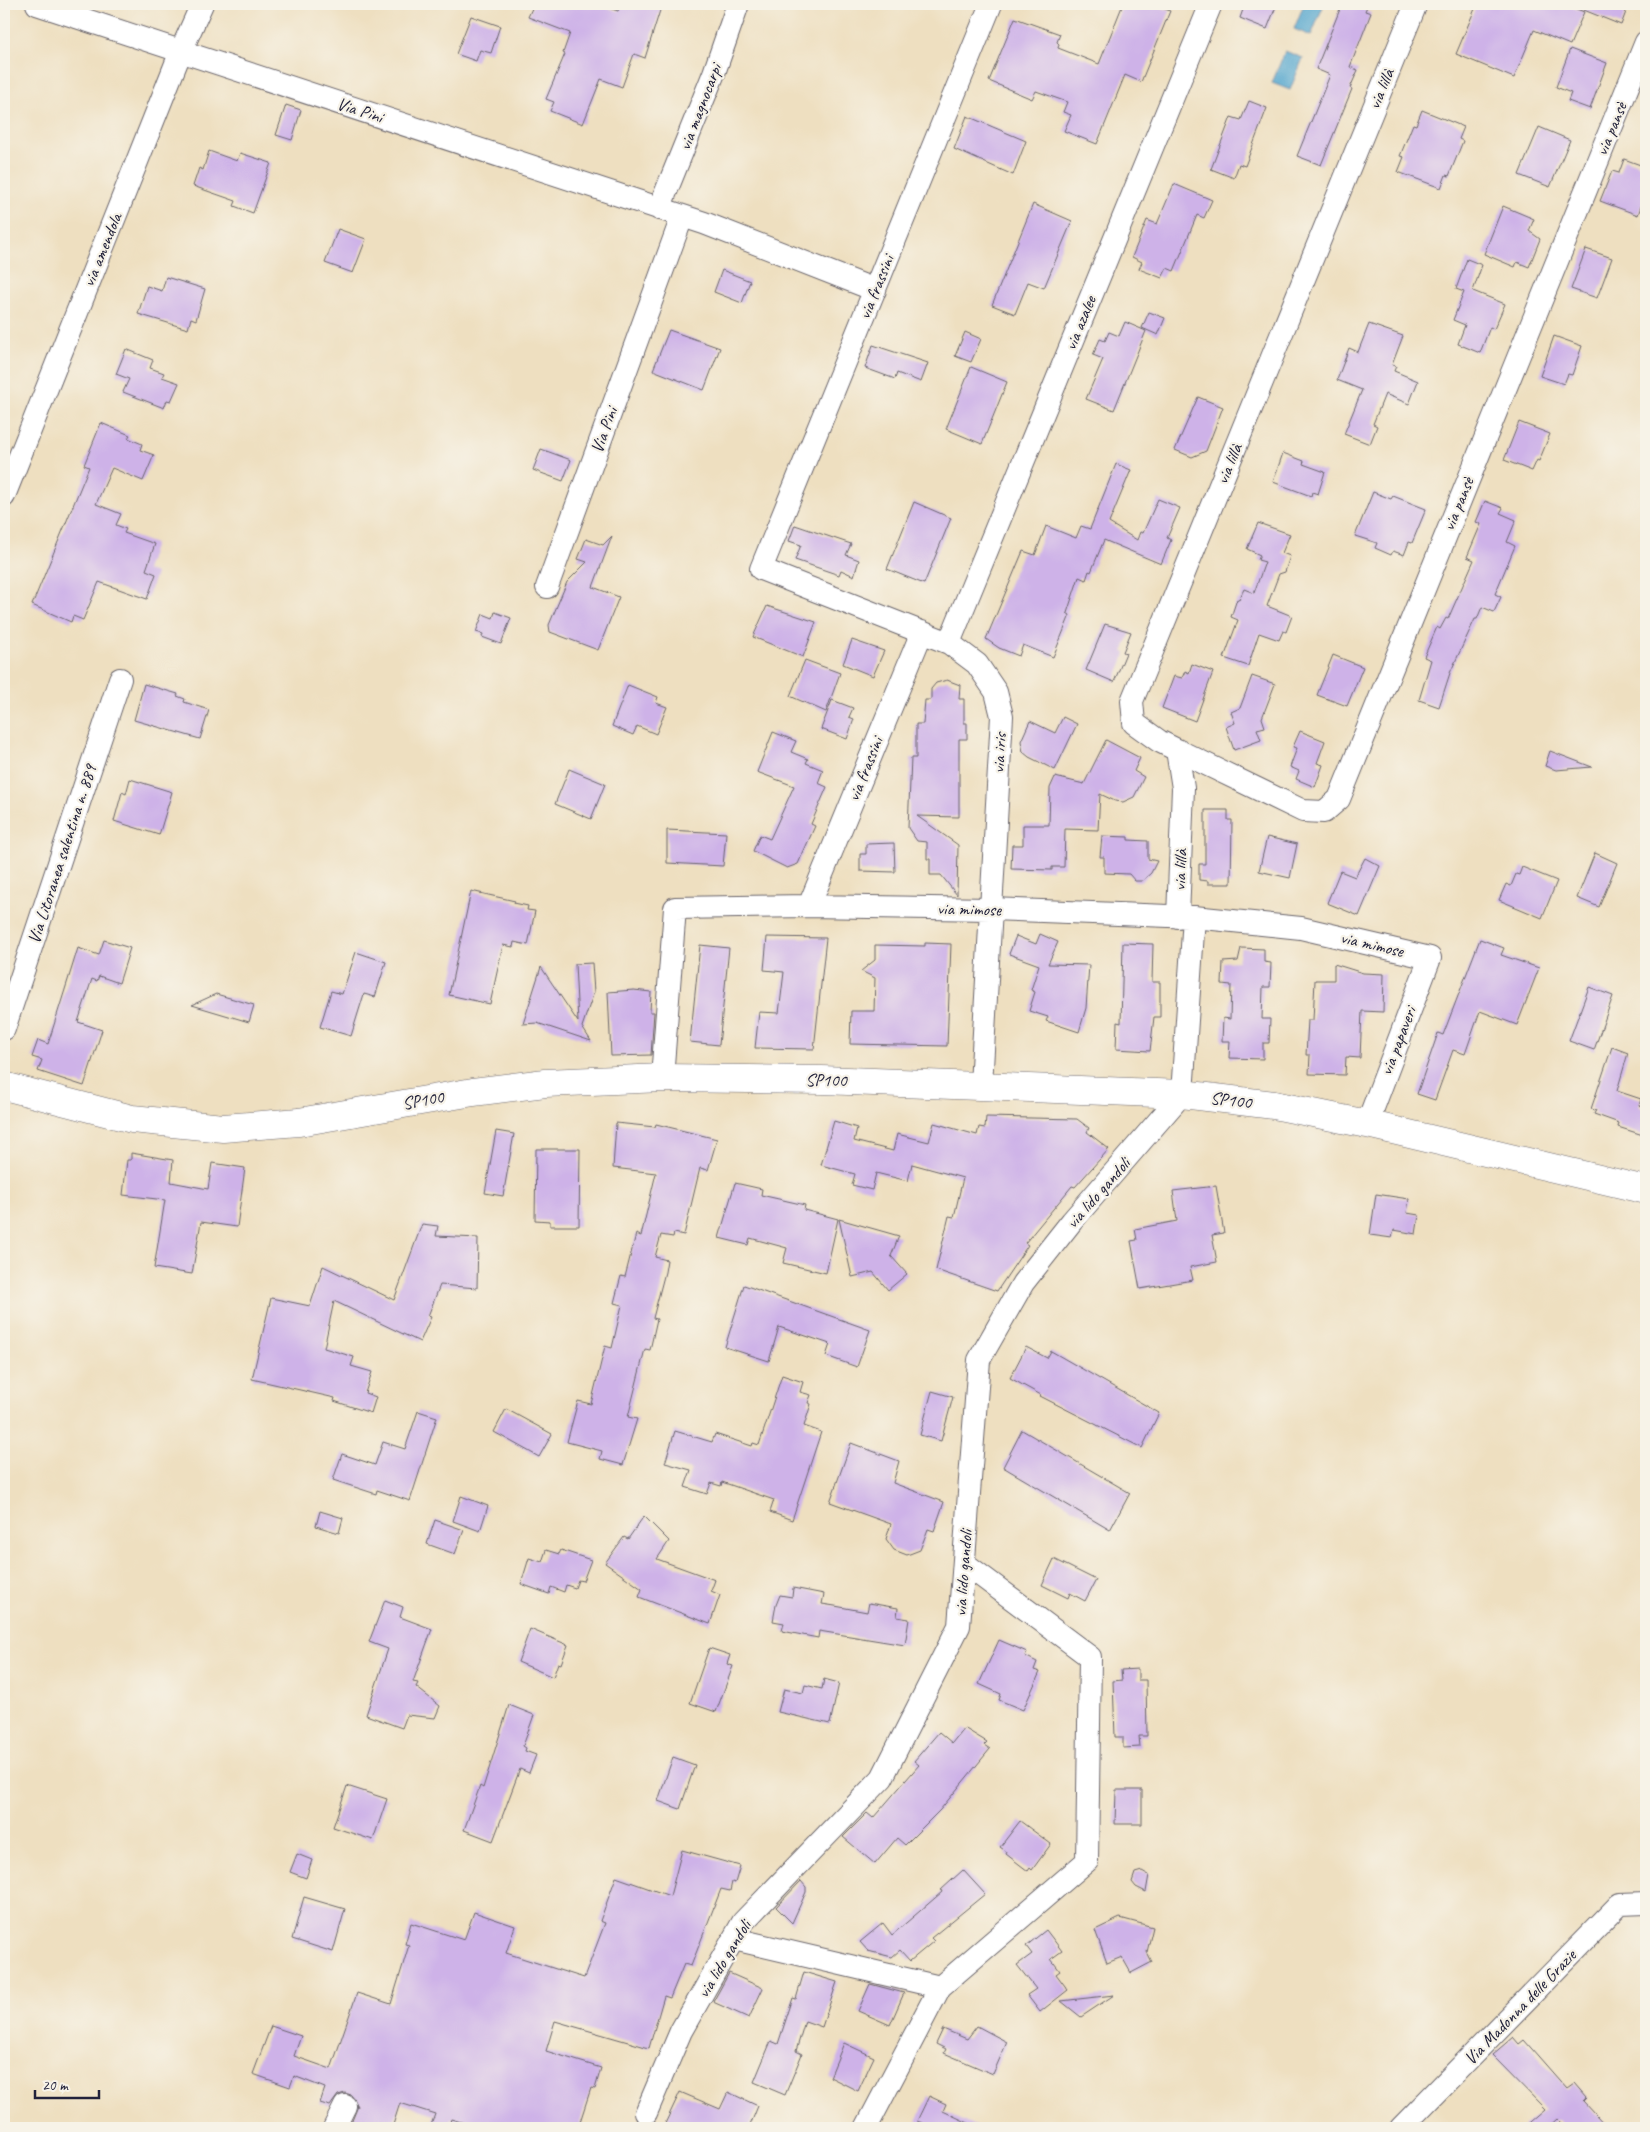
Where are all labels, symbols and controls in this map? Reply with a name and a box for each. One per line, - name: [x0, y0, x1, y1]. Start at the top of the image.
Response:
- street label: via magnocarpi: [674, 58, 727, 153]
- street label: via lillà: [1363, 65, 1399, 112]
- street label: Via Pini: [334, 92, 388, 129]
- street label: via pansè: [1590, 98, 1632, 159]
- street label: via amendola: [77, 209, 127, 290]
- street label: via frassini: [853, 249, 900, 322]
- street label: via azalee: [1059, 292, 1101, 353]
- street label: Via Pini: [586, 402, 623, 456]
- street label: via lillà: [1211, 440, 1247, 487]
- street label: via pansè: [1437, 473, 1479, 534]
- street label: via iris: [987, 730, 1011, 774]
- street label: via frassini: [842, 731, 889, 804]
- street label: Via Litoranea salentina n. 889: [23, 760, 102, 946]
- street label: via lillà: [1168, 848, 1192, 891]
- street label: via mimose: [937, 897, 1002, 921]
- street label: via mimose: [1338, 926, 1407, 962]
- street label: via papaveri: [1375, 1001, 1422, 1078]
- street label: SP100: [805, 1069, 849, 1091]
- street label: SP100: [401, 1085, 447, 1114]
- street label: SP100: [1209, 1087, 1255, 1114]
- street label: via lido gandoli: [1061, 1151, 1137, 1233]
- street label: via lido gandoli: [949, 1526, 977, 1617]
- street label: via lido gandoli: [692, 1914, 757, 2002]
- street label: Via Madonna delle Grazie: [1459, 1944, 1581, 2069]
- scale bar: [35, 2067, 99, 2099]
- text: 20 m: [42, 2076, 69, 2095]

